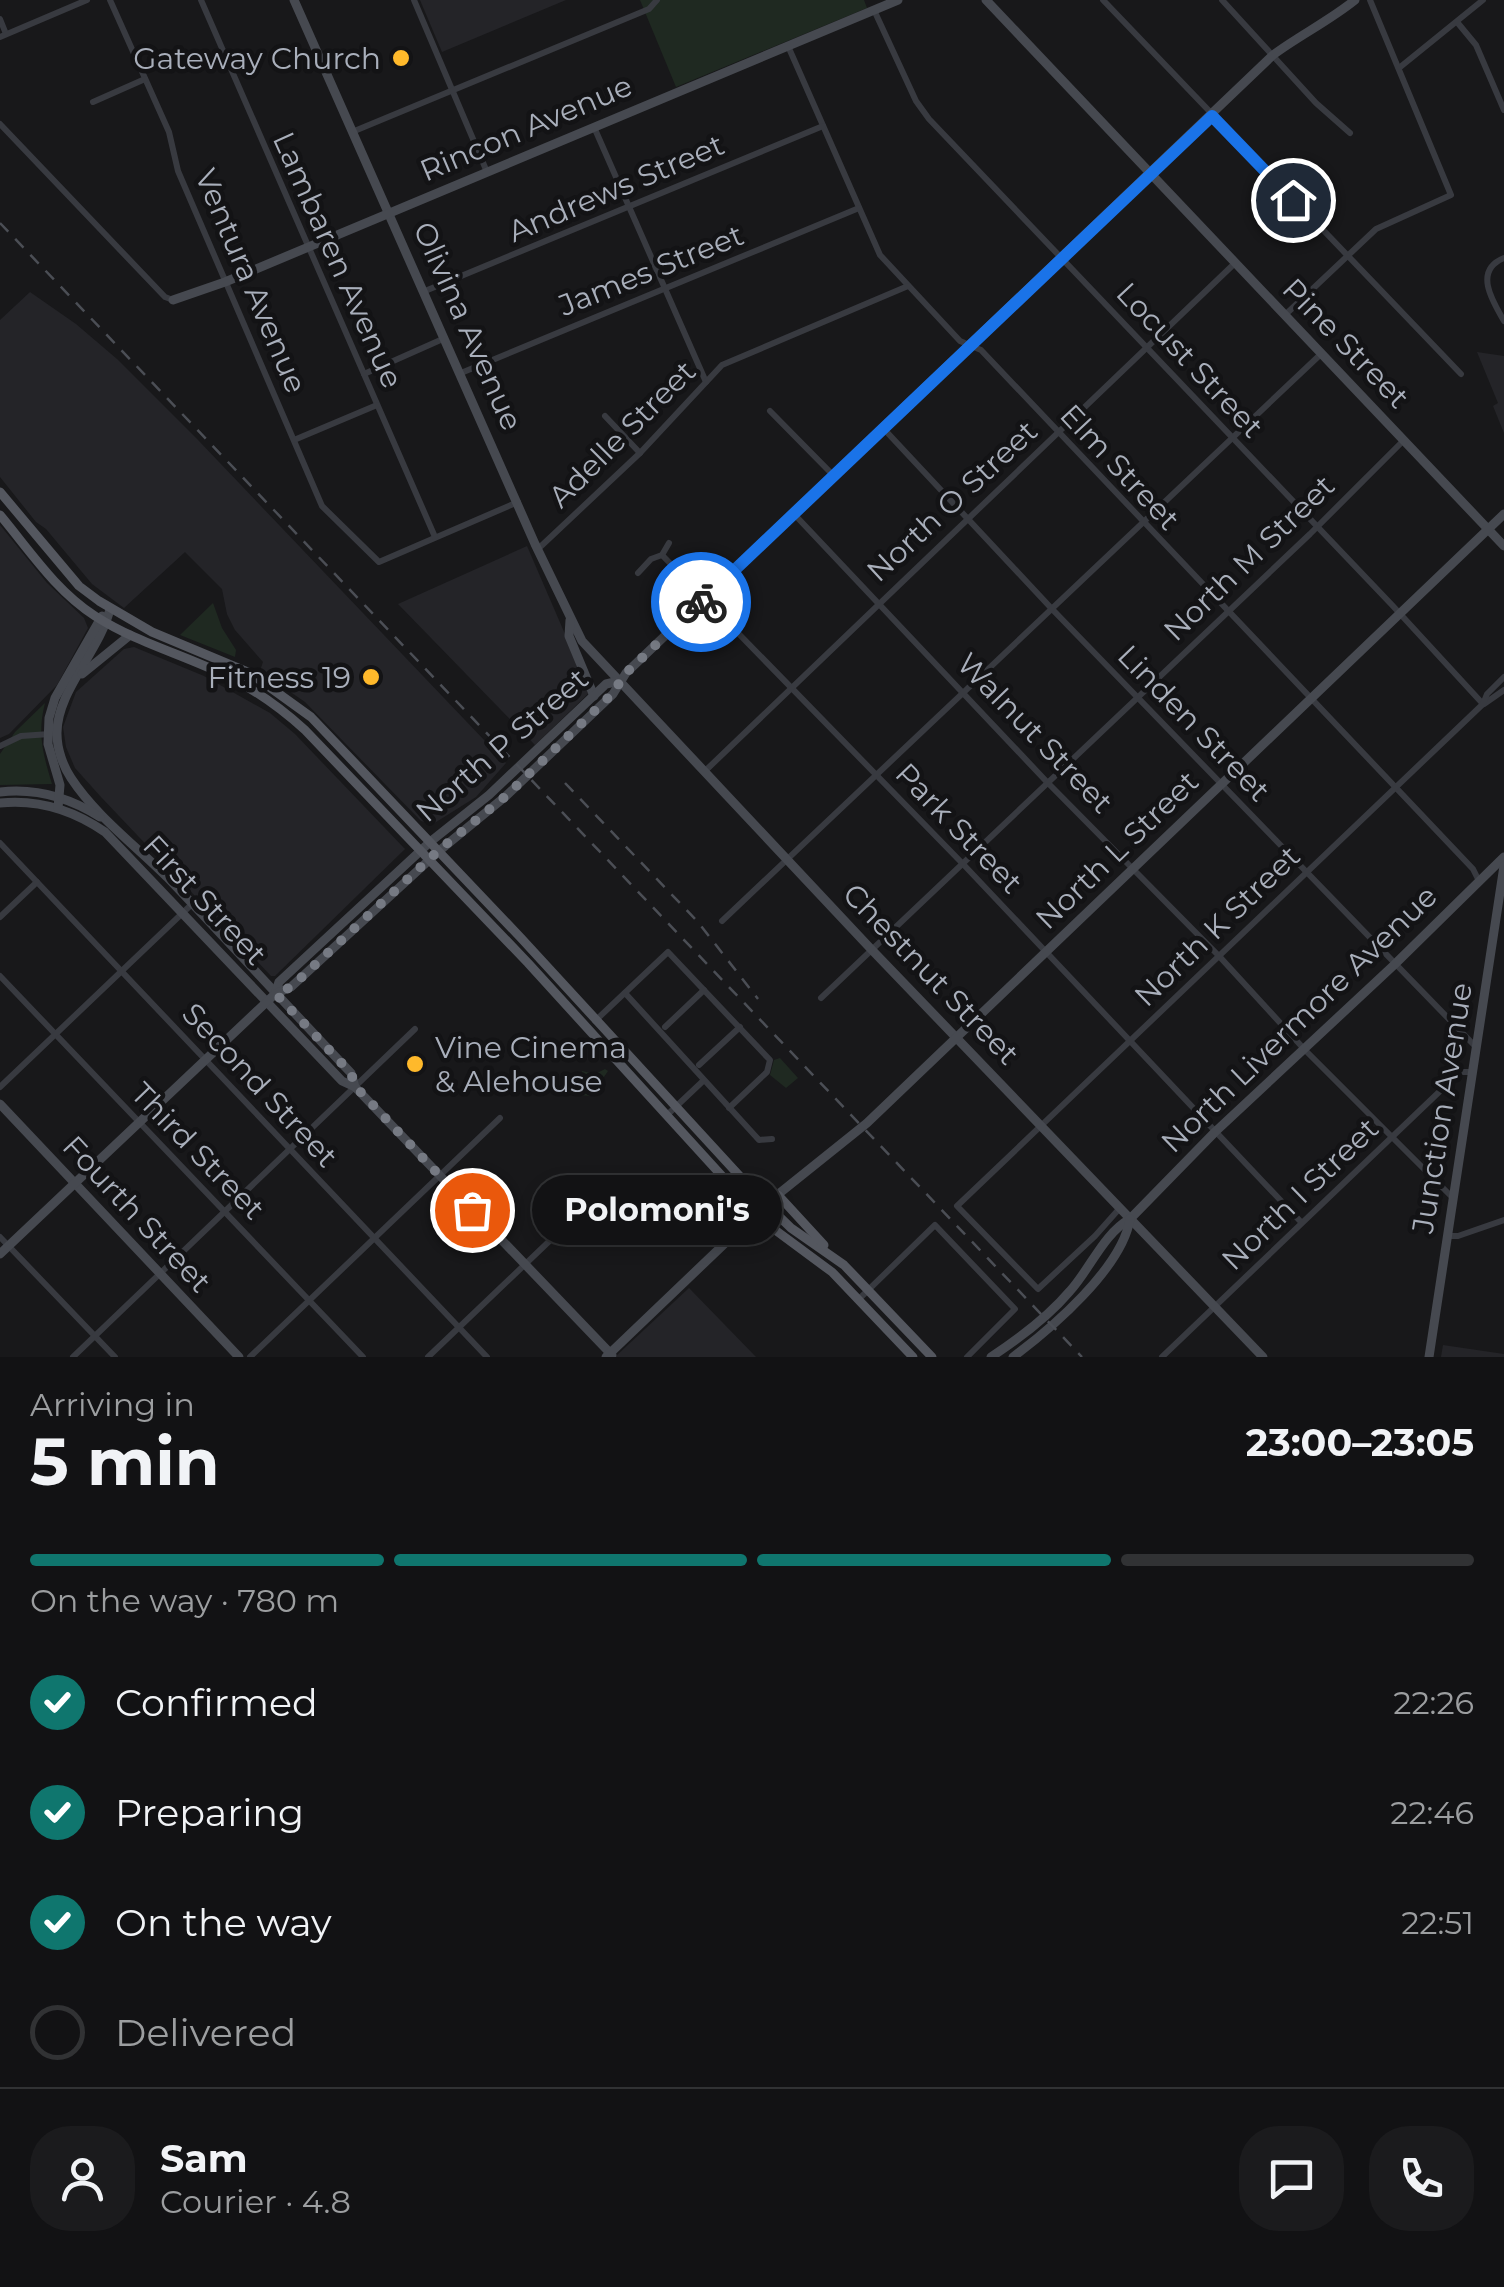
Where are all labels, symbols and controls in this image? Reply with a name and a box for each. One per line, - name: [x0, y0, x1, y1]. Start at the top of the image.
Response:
- place label: Gateway Church: [133, 40, 381, 77]
- marker: Gateway Church: [390, 47, 412, 69]
- street label: Rincon Avenue: [414, 67, 638, 189]
- street label: Lambaren Avenue: [265, 126, 411, 394]
- street label: Andrews Street: [502, 126, 730, 250]
- pin: [1251, 158, 1336, 243]
- street label: Ventura Avenue: [187, 163, 315, 399]
- icon: home: [1266, 173, 1321, 228]
- street label: Olivina Avenue: [405, 216, 531, 436]
- street label: James Street: [552, 216, 749, 324]
- street label: Pine Street: [1275, 270, 1417, 416]
- street label: Locust Street: [1109, 275, 1271, 445]
- street label: Adelle Street: [541, 353, 703, 515]
- street label: Elm Street: [1052, 396, 1188, 538]
- street label: North O Street: [859, 413, 1045, 589]
- street label: North M Street: [1156, 467, 1342, 649]
- courier: [651, 552, 751, 652]
- icon: bike: [674, 575, 729, 630]
- street label: Linden Street: [1110, 637, 1278, 809]
- street label: Walnut Street: [949, 645, 1121, 821]
- place label: Fitness 19: [207, 659, 351, 696]
- street label: North P Street: [408, 660, 596, 830]
- marker: Fitness 19: [360, 666, 382, 688]
- street label: Park Street: [888, 755, 1030, 901]
- street label: North L Street: [1028, 763, 1206, 937]
- street label: First Street: [135, 827, 275, 973]
- street label: North K Street: [1126, 838, 1308, 1014]
- street label: Chestnut Street: [835, 876, 1027, 1072]
- street label: North Livermore Avenue: [1153, 878, 1445, 1160]
- street label: Junction Avenue: [1404, 980, 1480, 1237]
- street label: Second Street: [174, 995, 346, 1175]
- place label: Vine Cinema & Alehouse: [435, 1029, 627, 1100]
- marker: Vine Cinema & Alehouse: [404, 1053, 426, 1075]
- street label: Third Street: [124, 1075, 272, 1227]
- street label: North I Street: [1214, 1110, 1386, 1278]
- street label: Fourth Street: [55, 1128, 219, 1300]
- pin: [430, 1168, 515, 1253]
- callout: Polomoni's: [532, 1175, 782, 1245]
- icon: bag: [445, 1183, 500, 1238]
- text: Polomoni's: [564, 1190, 750, 1229]
- text: Arriving in: [30, 1385, 195, 1424]
- text: 23:00–23:05: [1246, 1419, 1474, 1466]
- text: 5 min: [30, 1422, 220, 1501]
- text: On the way · 780 m: [30, 1581, 339, 1620]
- icon: check: [30, 1675, 85, 1730]
- text: Confirmed: [115, 1679, 318, 1726]
- text: 22:26: [1393, 1683, 1474, 1722]
- icon: check: [30, 1785, 85, 1840]
- text: Preparing: [115, 1789, 304, 1836]
- text: 22:46: [1390, 1793, 1474, 1832]
- icon: check: [30, 1895, 85, 1950]
- text: On the way: [115, 1899, 332, 1946]
- text: 22:51: [1401, 1903, 1474, 1942]
- text: Delivered: [115, 2009, 296, 2056]
- button: person: [30, 2126, 135, 2231]
- button: chat: [1239, 2126, 1344, 2231]
- button: phone: [1369, 2126, 1474, 2231]
- text: Sam: [160, 2135, 248, 2182]
- text: Courier · 4.8: [160, 2182, 351, 2221]

